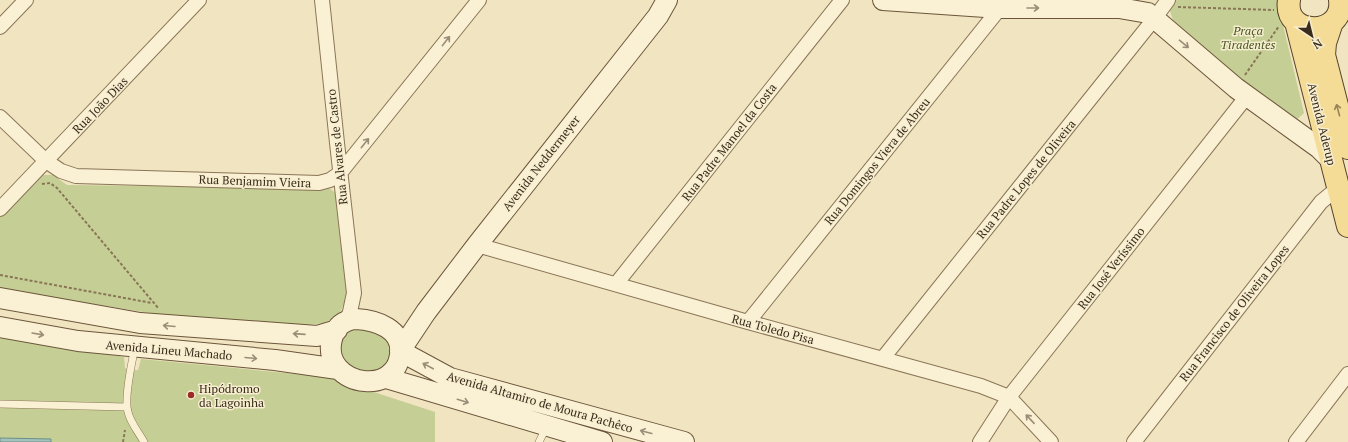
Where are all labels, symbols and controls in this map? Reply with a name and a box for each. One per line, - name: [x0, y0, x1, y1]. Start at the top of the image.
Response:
- one-way arrow: [1026, 4, 1039, 12]
- north arrow: [1292, 16, 1332, 56]
- park label: Praça Tiradentes: [1221, 23, 1275, 52]
- one-way arrow: [441, 36, 450, 47]
- text: N: [1310, 36, 1325, 53]
- one-way arrow: [1179, 40, 1190, 49]
- street label: Rua João Dias: [69, 73, 131, 137]
- street label: Rua Padre Manoel da Costa: [678, 80, 780, 204]
- street label: Avenida Aderup: [1304, 81, 1340, 167]
- street label: Rua Alvares de Castro: [323, 88, 351, 206]
- street label: Rua Domingos Viera de Abreu: [821, 94, 933, 228]
- one-way arrow: [1334, 104, 1341, 117]
- street label: Avenida Neddermeyer: [499, 112, 583, 214]
- street label: Rua Padre Lopes de Oliveira: [973, 116, 1079, 242]
- one-way arrow: [360, 138, 369, 148]
- street label: Rua Benjamim Vieira: [198, 172, 312, 190]
- street label: Rua José Veríssimo: [1074, 224, 1148, 312]
- street label: Rua Francisco de Oliveira Lopes: [1176, 242, 1292, 384]
- street label: Rua Toledo Pisa: [730, 311, 816, 347]
- one-way arrow: [163, 322, 176, 329]
- one-way arrow: [31, 330, 44, 338]
- one-way arrow: [293, 331, 306, 338]
- street label: Avenida Lineu Machado: [105, 337, 233, 363]
- one-way arrow: [244, 354, 257, 361]
- one-way arrow: [422, 362, 434, 370]
- street label: Avenida Altamiro de Moura Pachêco: [445, 368, 635, 436]
- place label: Hipódromo da Lagoinha: [199, 381, 264, 410]
- marker: Hipódromo da Lagoinha: [186, 390, 196, 400]
- one-way arrow: [457, 398, 470, 405]
- one-way arrow: [1025, 414, 1035, 424]
- one-way arrow: [640, 428, 653, 435]

